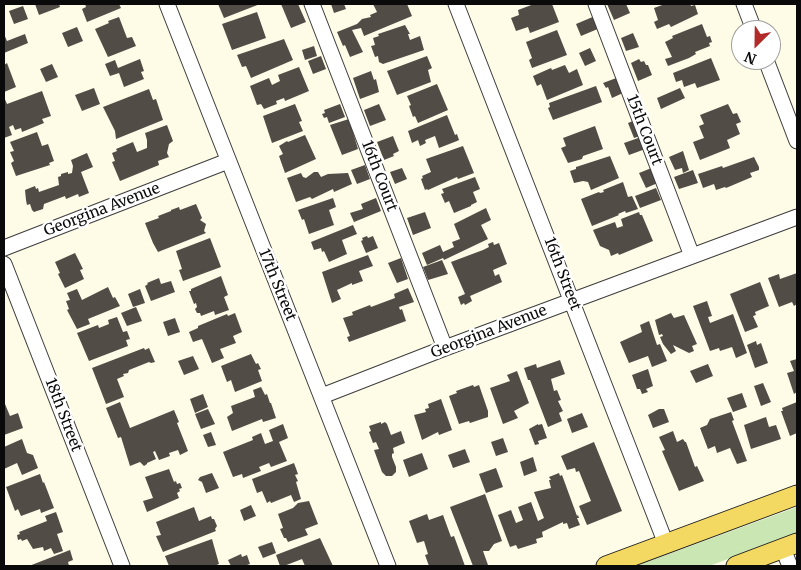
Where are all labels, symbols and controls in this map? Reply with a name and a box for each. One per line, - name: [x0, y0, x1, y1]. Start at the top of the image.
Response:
- north arrow: [731, 20, 781, 70]
- text: N: [742, 47, 759, 68]
- street label: 15th Court: [622, 92, 666, 168]
- street label: 16th Court: [357, 138, 401, 214]
- street label: Georgina Avenue: [42, 180, 162, 240]
- street label: 16th Street: [540, 235, 584, 313]
- street label: 17th Street: [254, 246, 300, 324]
- street label: Georgina Avenue: [429, 302, 549, 362]
- street label: 18th Street: [41, 376, 85, 454]

